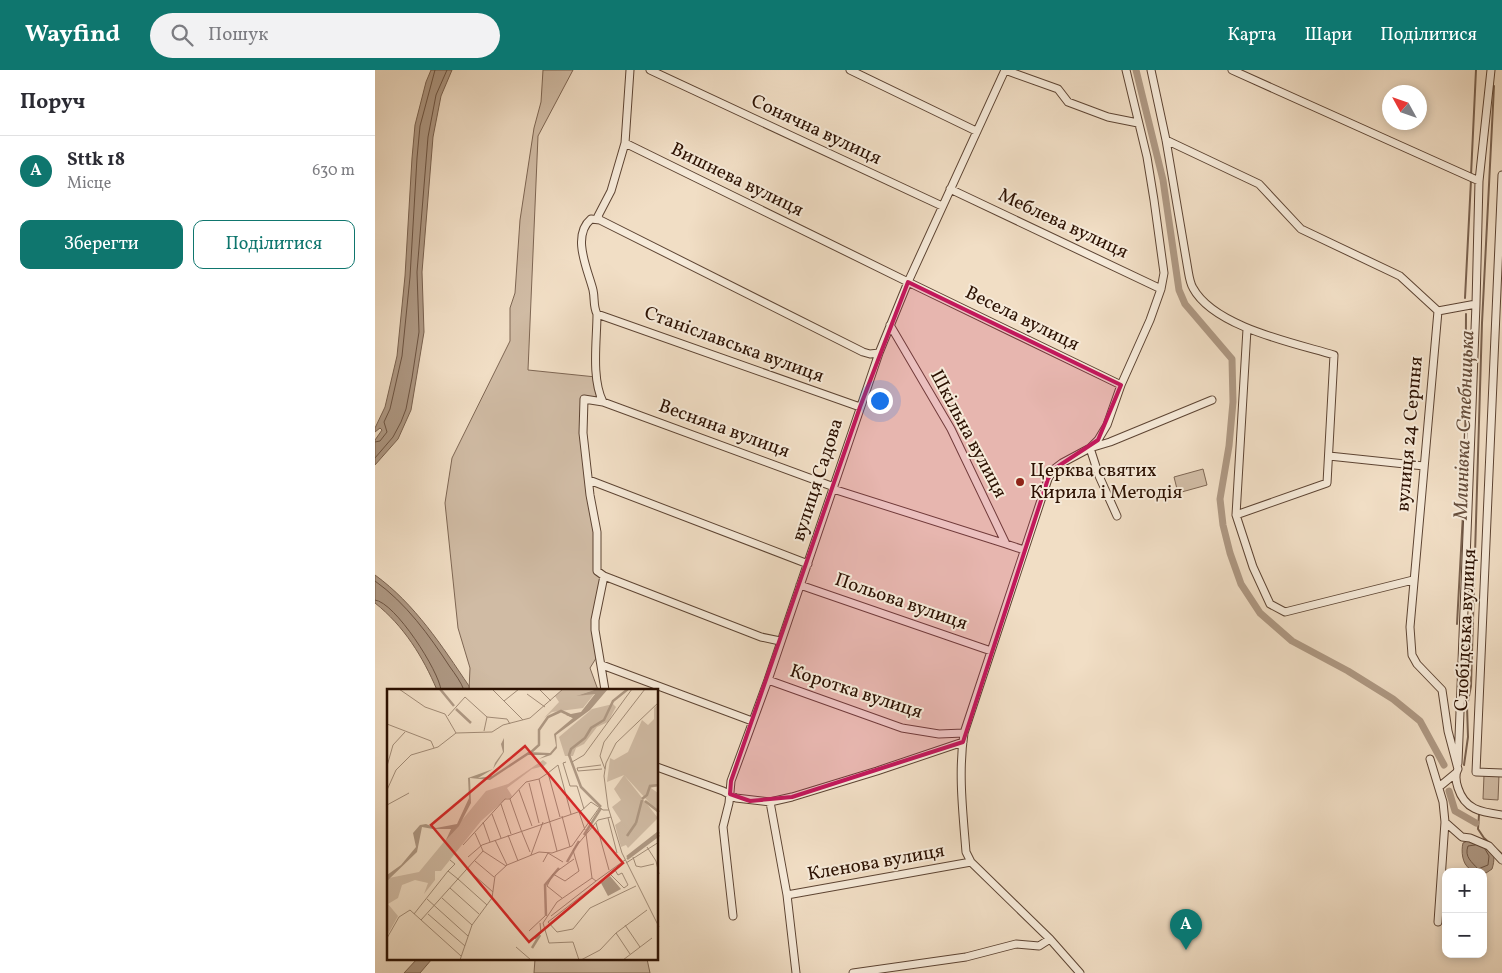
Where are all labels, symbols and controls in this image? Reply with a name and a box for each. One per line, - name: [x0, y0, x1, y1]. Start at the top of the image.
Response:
- search box: [150, 13, 500, 58]
- text: Wayfind: [25, 18, 120, 52]
- icon: search: [168, 21, 196, 49]
- text: Пошук: [208, 22, 268, 48]
- text: Карта: [1228, 23, 1276, 48]
- text: Шари: [1304, 23, 1352, 48]
- text: Поділитися: [1380, 23, 1477, 48]
- north arrow: [1382, 85, 1427, 130]
- text: Поруч: [20, 88, 85, 117]
- street label: Сонячна вулиця: [747, 88, 886, 172]
- street label: Вишнева вулиця: [666, 137, 808, 223]
- text: Sttk 18: [67, 147, 125, 173]
- text: A: [30, 160, 42, 182]
- text: 630 m: [312, 160, 355, 182]
- text: Місце: [67, 173, 111, 195]
- street label: Меблева вулиця: [994, 182, 1132, 266]
- button: Зберегти: [20, 220, 183, 269]
- button: Поділитися: [193, 220, 355, 269]
- street label: Весела вулиця: [960, 280, 1084, 358]
- street label: Станіславська вулиця: [641, 300, 827, 390]
- water label: Млинівка-Стебницька: [1448, 330, 1482, 521]
- street label: вулиця 24 Серпня: [1390, 355, 1430, 513]
- street label: Шкільна вулиця: [923, 365, 1013, 503]
- your location: [867, 388, 893, 414]
- street label: Весняна вулиця: [655, 393, 793, 465]
- street label: вулиця Садова: [786, 415, 850, 545]
- place label: Церква святих Кирила і Методія: [1030, 458, 1182, 506]
- marker: Церква святих Кирила і Методія: [1014, 476, 1026, 488]
- street label: Слобідська вулиця: [1449, 548, 1483, 712]
- street label: Польова вулиця: [831, 567, 971, 637]
- street label: Коротка вулиця: [786, 658, 926, 726]
- inset map: [387, 689, 659, 960]
- street label: Кленова вулиця: [805, 838, 947, 888]
- map controls: [1442, 868, 1487, 958]
- button: +: [1442, 868, 1487, 913]
- pin: A: [1170, 909, 1202, 950]
- button: −: [1442, 913, 1487, 958]

